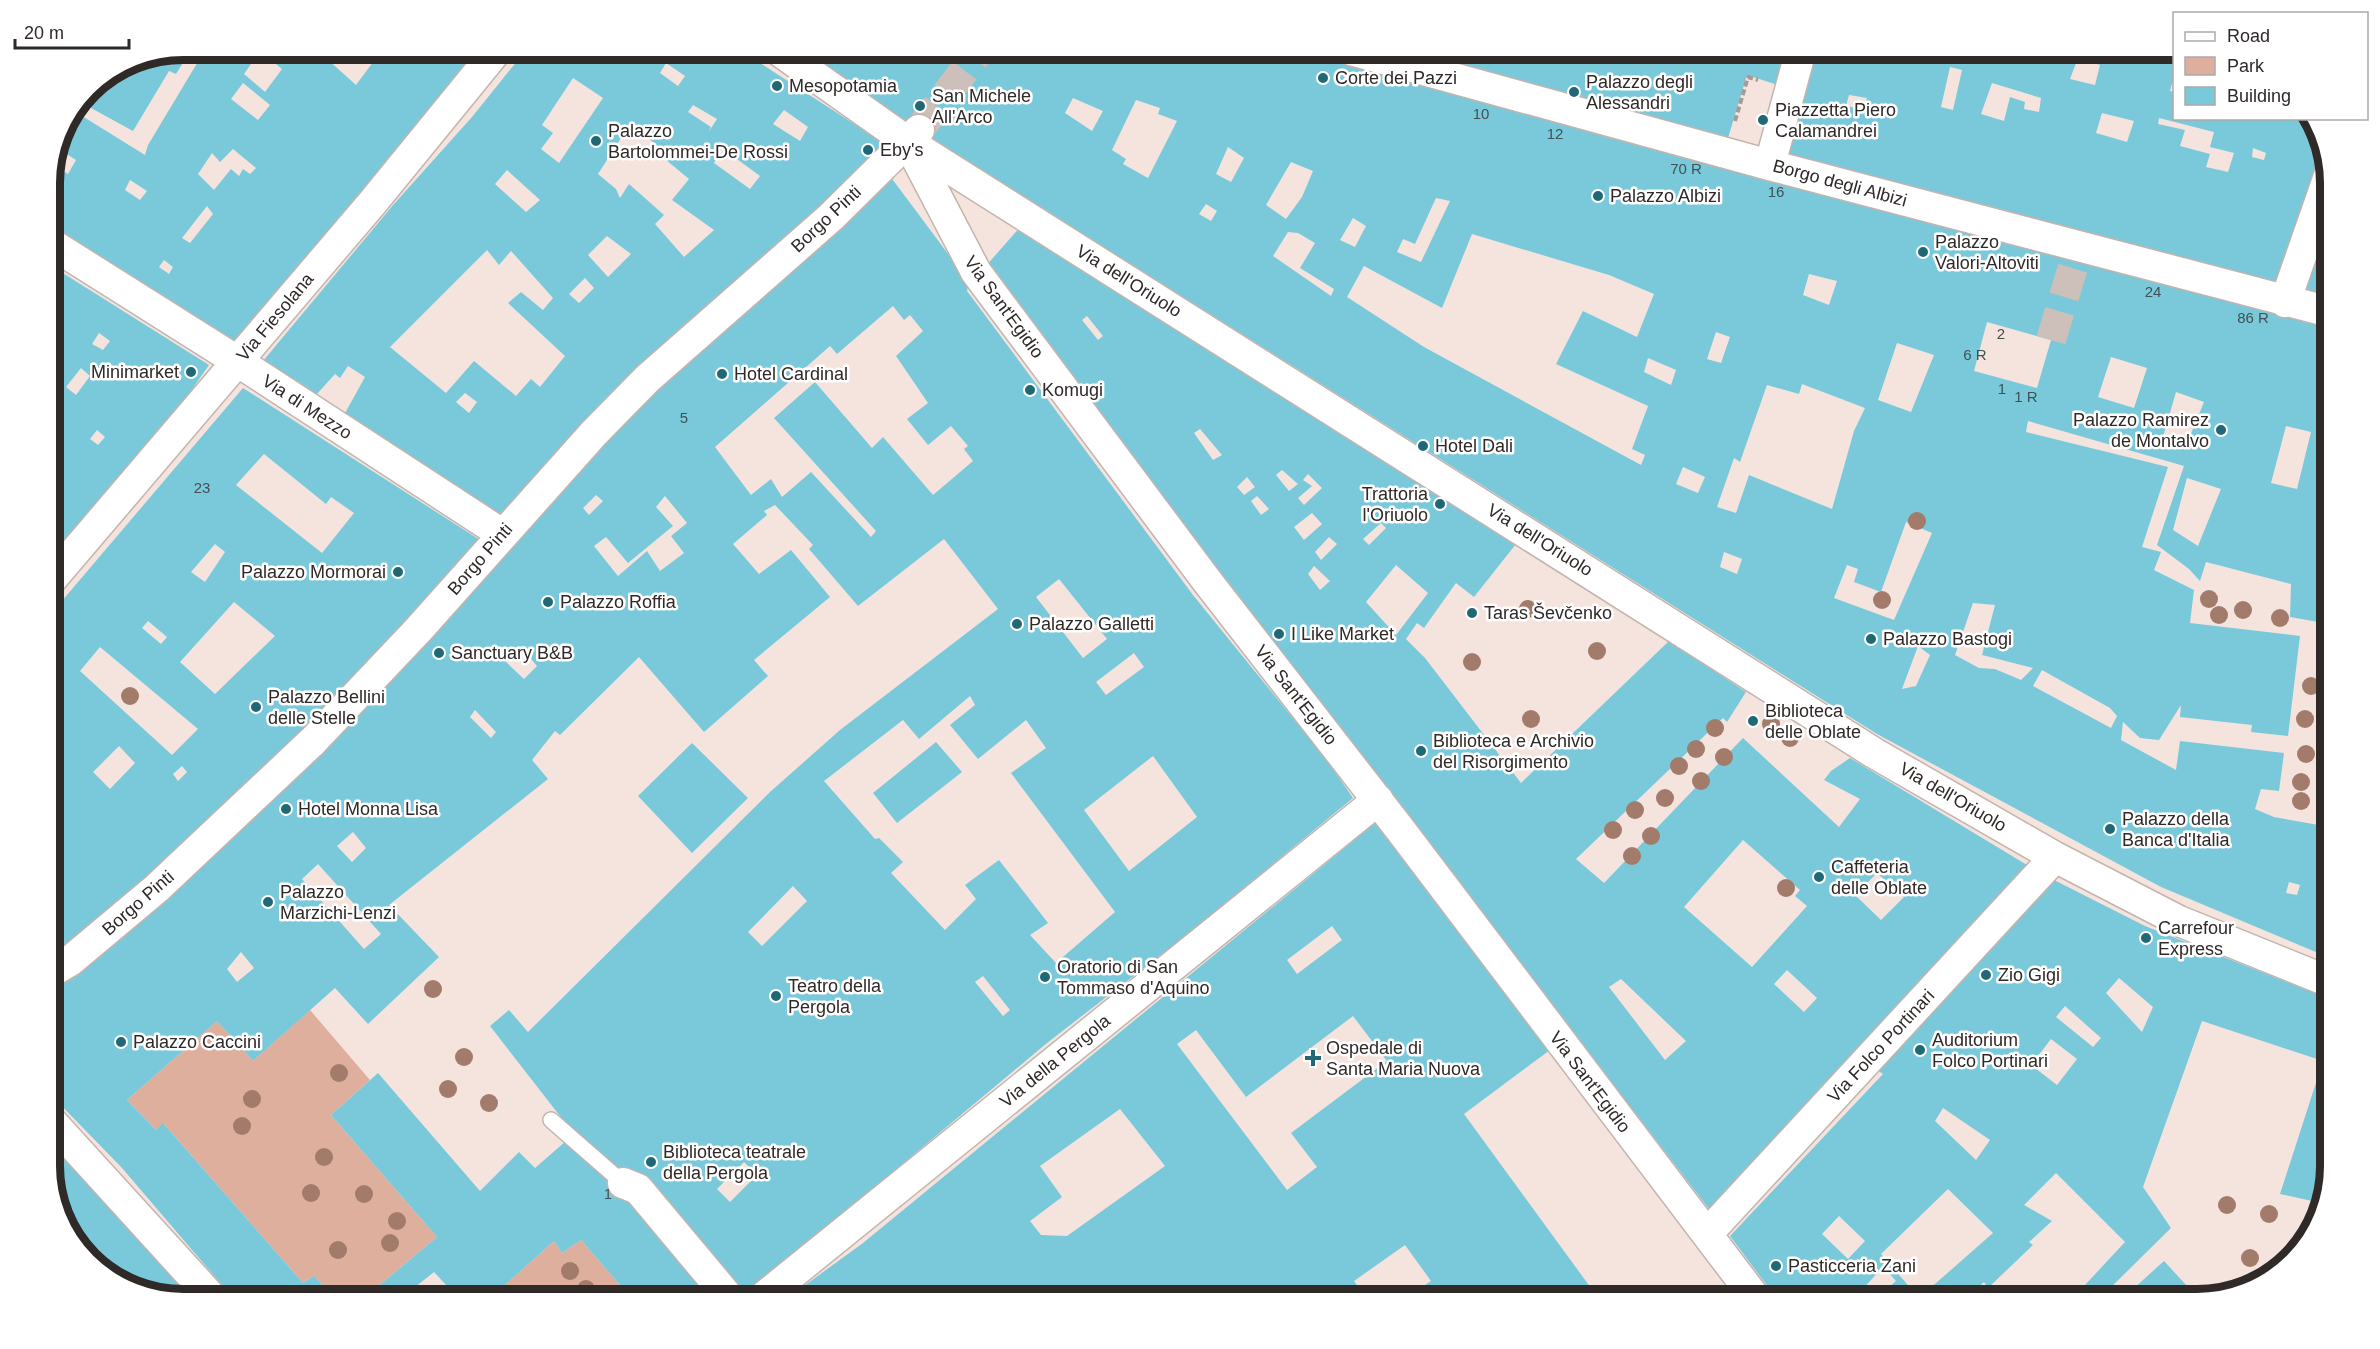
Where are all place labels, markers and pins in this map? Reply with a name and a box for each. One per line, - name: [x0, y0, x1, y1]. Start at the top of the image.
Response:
- place label: Corte dei Pazzi: [1335, 68, 1457, 88]
- marker: Corte dei Pazzi: [1316, 71, 1330, 85]
- place label: Palazzo degli Alessandri: [1586, 72, 1693, 113]
- place label: Mesopotamia: [789, 76, 898, 96]
- marker: Mesopotamia: [770, 79, 784, 93]
- marker: Palazzo degli Alessandri: [1567, 85, 1581, 99]
- place label: San Michele All'Arco: [932, 86, 1031, 127]
- marker: San Michele All'Arco: [913, 99, 927, 113]
- place label: Piazzetta Piero Calamandrei: [1775, 100, 1896, 141]
- marker: Piazzetta Piero Calamandrei: [1756, 113, 1770, 127]
- place label: Palazzo Bartolommei-De Rossi: [608, 121, 788, 162]
- marker: Palazzo Bartolommei-De Rossi: [589, 134, 603, 148]
- place label: Eby's: [880, 140, 923, 160]
- marker: Eby's: [861, 143, 875, 157]
- place label: Palazzo Albizi: [1610, 186, 1721, 206]
- marker: Palazzo Albizi: [1591, 189, 1605, 203]
- place label: Palazzo Valori-Altoviti: [1935, 232, 2039, 273]
- marker: Palazzo Valori-Altoviti: [1916, 245, 1930, 259]
- place label: Minimarket: [91, 362, 179, 382]
- place label: Hotel Cardinal: [734, 364, 848, 384]
- marker: Minimarket: [184, 365, 198, 379]
- marker: Hotel Cardinal: [715, 367, 729, 381]
- place label: Komugi: [1042, 380, 1103, 400]
- marker: Komugi: [1023, 383, 1037, 397]
- place label: Palazzo Ramirez de Montalvo: [2073, 410, 2209, 451]
- marker: Palazzo Ramirez de Montalvo: [2214, 423, 2228, 437]
- place label: Hotel Dali: [1435, 436, 1513, 456]
- marker: Hotel Dali: [1416, 439, 1430, 453]
- place label: Trattoria l'Oriuolo: [1362, 484, 1429, 525]
- marker: Trattoria l'Oriuolo: [1433, 497, 1447, 511]
- place label: Palazzo Mormorai: [241, 562, 386, 582]
- marker: Palazzo Mormorai: [391, 565, 405, 579]
- place label: Palazzo Roffia: [560, 592, 677, 612]
- marker: Palazzo Roffia: [541, 595, 555, 609]
- place label: Taras Ševčenko: [1484, 602, 1612, 623]
- marker: Taras Ševčenko: [1465, 606, 1479, 620]
- place label: Palazzo Galletti: [1029, 614, 1154, 634]
- marker: Palazzo Galletti: [1010, 617, 1024, 631]
- place label: I Like Market: [1291, 624, 1394, 644]
- marker: I Like Market: [1272, 627, 1286, 641]
- place label: Palazzo Bastogi: [1883, 629, 2012, 649]
- marker: Palazzo Bastogi: [1864, 632, 1878, 646]
- place label: Sanctuary B&B: [451, 643, 573, 663]
- marker: Sanctuary B&B: [432, 646, 446, 660]
- place label: Palazzo Bellini delle Stelle: [268, 687, 385, 728]
- marker: Palazzo Bellini delle Stelle: [249, 700, 263, 714]
- place label: Biblioteca delle Oblate: [1765, 701, 1861, 742]
- marker: Biblioteca delle Oblate: [1746, 714, 1760, 728]
- place label: Biblioteca e Archivio del Risorgimento: [1433, 731, 1594, 772]
- marker: Biblioteca e Archivio del Risorgimento: [1414, 744, 1428, 758]
- place label: Hotel Monna Lisa: [298, 799, 439, 819]
- marker: Hotel Monna Lisa: [279, 802, 293, 816]
- place label: Palazzo della Banca d'Italia: [2122, 809, 2230, 850]
- marker: Palazzo della Banca d'Italia: [2103, 822, 2117, 836]
- place label: Caffeteria delle Oblate: [1831, 857, 1927, 898]
- marker: Caffeteria delle Oblate: [1812, 870, 1826, 884]
- place label: Palazzo Marzichi-Lenzi: [280, 882, 396, 923]
- marker: Palazzo Marzichi-Lenzi: [261, 895, 275, 909]
- place label: Carrefour Express: [2158, 918, 2234, 959]
- marker: Carrefour Express: [2139, 931, 2153, 945]
- place label: Oratorio di San Tommaso d'Aquino: [1057, 957, 1210, 998]
- place label: Zio Gigi: [1998, 965, 2060, 985]
- marker: Zio Gigi: [1979, 968, 1993, 982]
- marker: Oratorio di San Tommaso d'Aquino: [1038, 970, 1052, 984]
- place label: Teatro della Pergola: [788, 976, 882, 1017]
- marker: Teatro della Pergola: [769, 989, 783, 1003]
- place label: Auditorium Folco Portinari: [1932, 1030, 2048, 1071]
- place label: Palazzo Caccini: [133, 1032, 261, 1052]
- marker: Palazzo Caccini: [114, 1035, 128, 1049]
- place label: Ospedale di Santa Maria Nuova: [1326, 1038, 1481, 1079]
- marker: Auditorium Folco Portinari: [1913, 1043, 1927, 1057]
- marker: Ospedale di Santa Maria Nuova: [1304, 1049, 1322, 1067]
- place label: Biblioteca teatrale della Pergola: [663, 1142, 806, 1183]
- marker: Biblioteca teatrale della Pergola: [644, 1155, 658, 1169]
- place label: Pasticceria Zani: [1788, 1256, 1916, 1276]
- marker: Pasticceria Zani: [1769, 1259, 1783, 1273]

